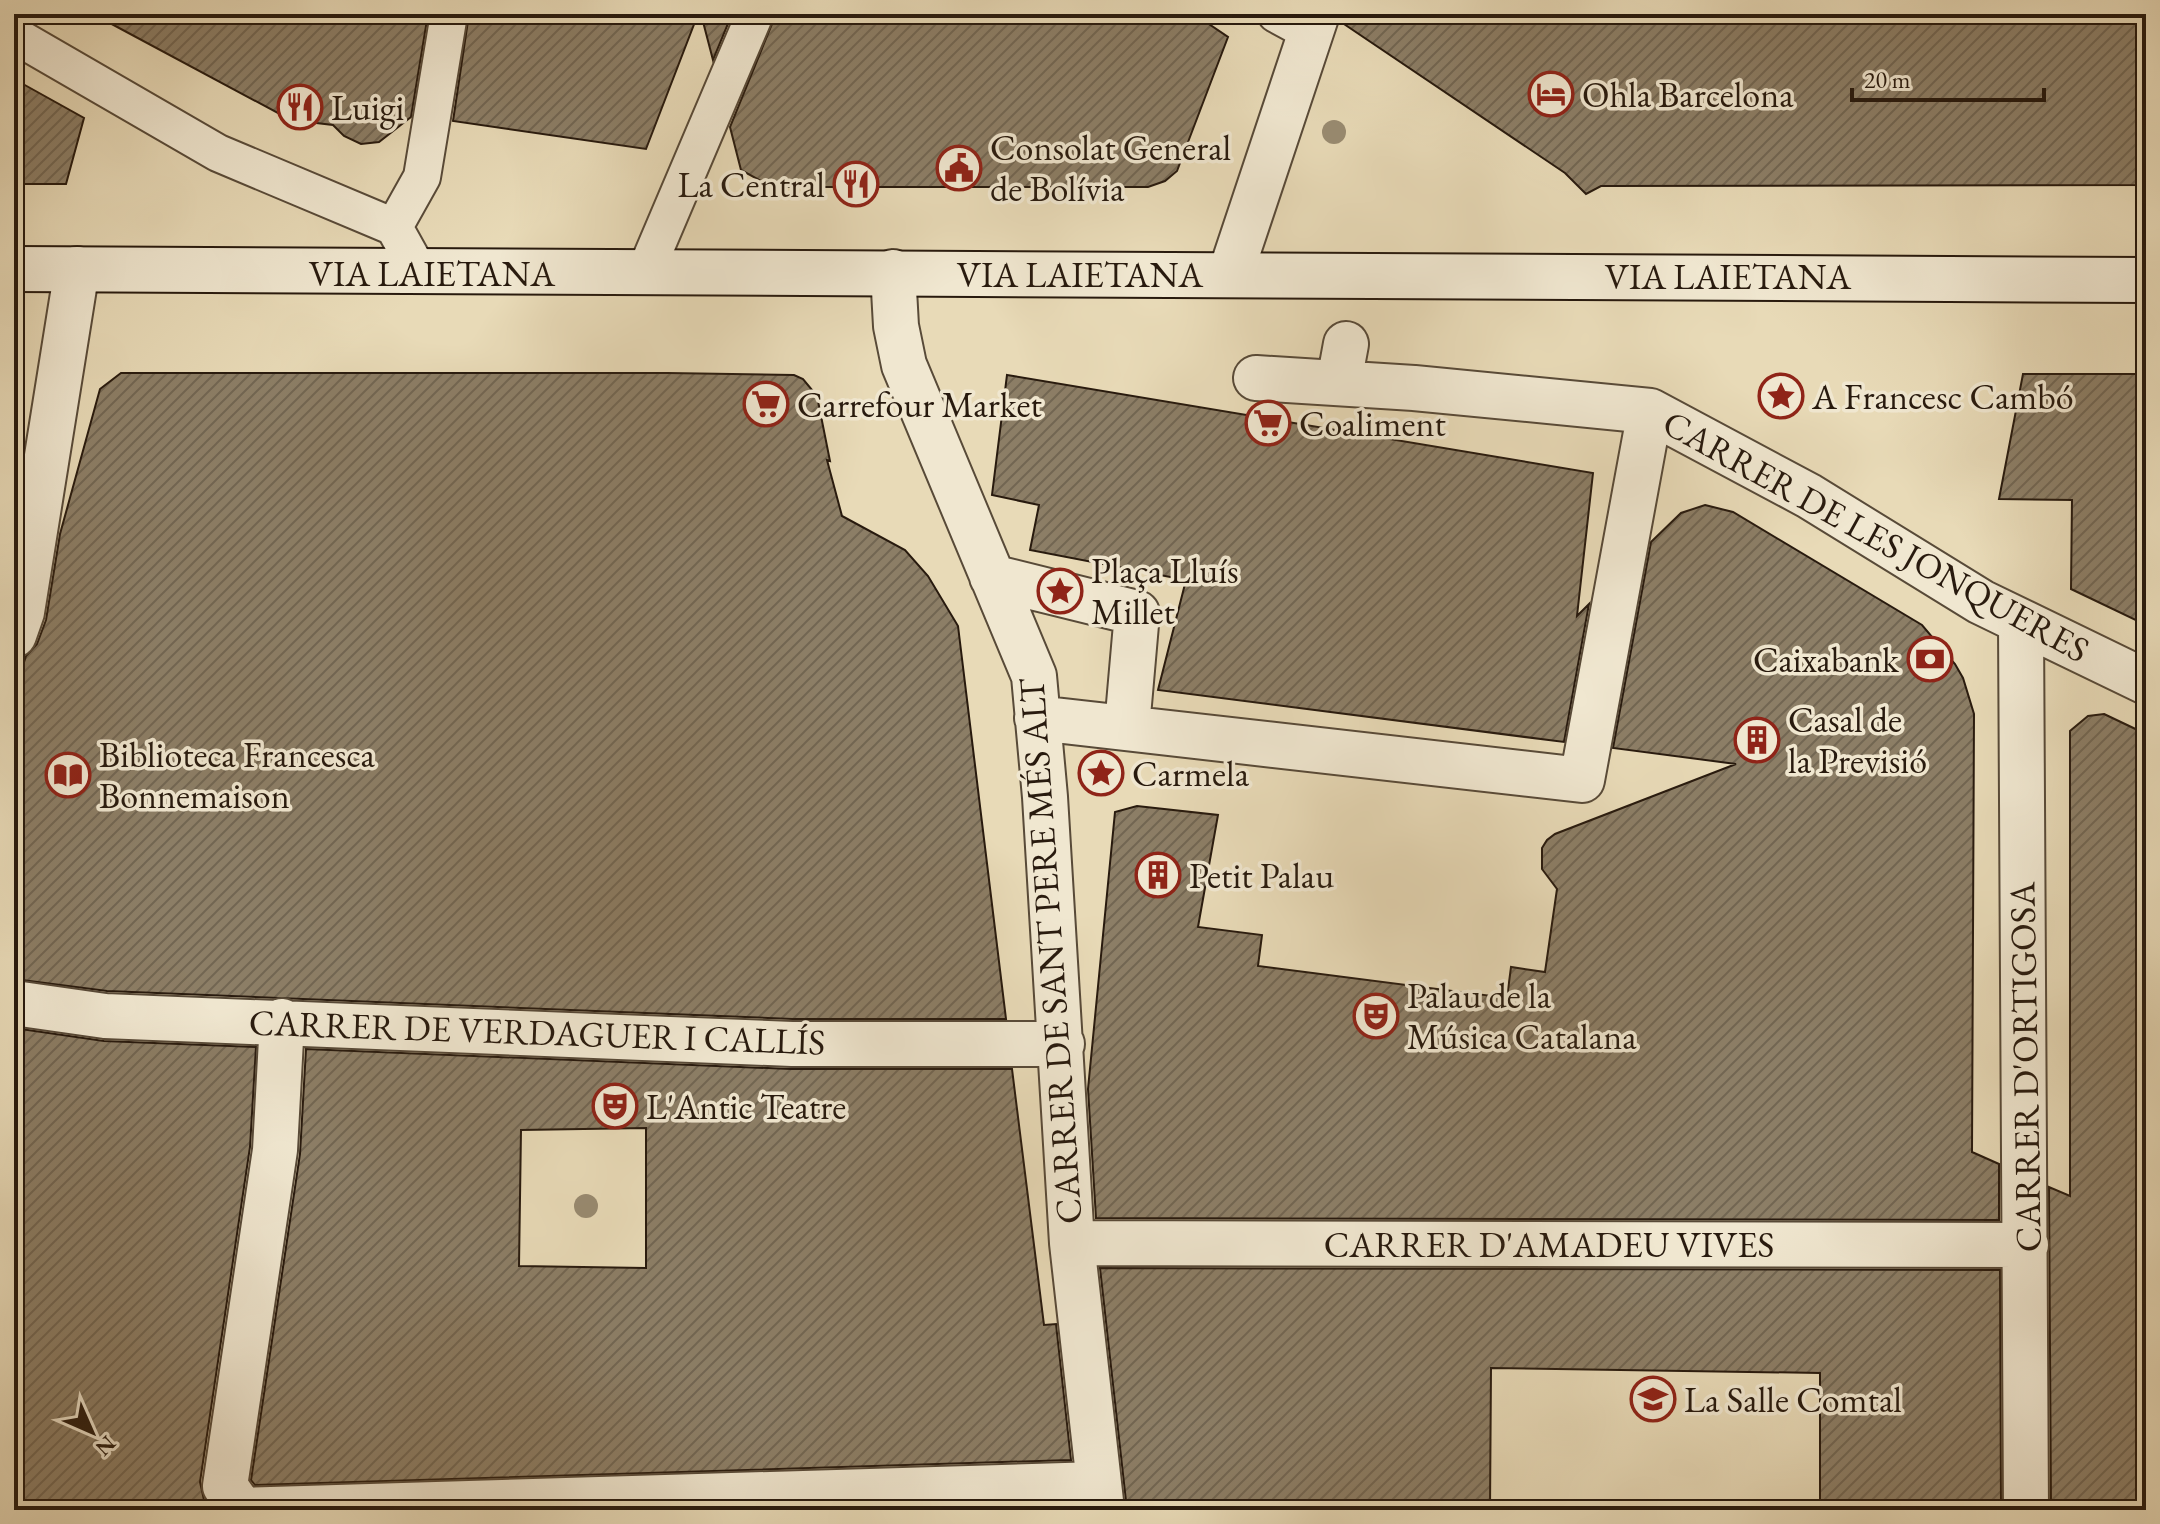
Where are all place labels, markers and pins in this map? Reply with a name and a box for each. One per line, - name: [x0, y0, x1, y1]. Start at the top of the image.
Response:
- hotel icon: Ohla Barcelona: [1527, 70, 1575, 118]
- place label: Ohla Barcelona: [1582, 71, 1794, 118]
- restaurant icon: Luigi: [276, 83, 324, 131]
- place label: Luigi: [331, 84, 404, 131]
- place label: Consolat General de Bolívia: [990, 124, 1231, 212]
- public building icon: Consolat General de Bolívia: [935, 144, 983, 192]
- restaurant icon: La Central: [832, 160, 880, 208]
- place label: La Central: [677, 161, 825, 208]
- place icon: A Francesc Cambó: [1757, 372, 1805, 420]
- place label: A Francesc Cambó: [1811, 373, 2074, 420]
- supermarket icon: Carrefour Market: [742, 380, 790, 428]
- place label: Carrefour Market: [797, 381, 1043, 428]
- supermarket icon: Coaliment: [1244, 399, 1292, 447]
- place label: Coaliment: [1299, 400, 1447, 447]
- place label: Plaça Lluís Millet: [1091, 547, 1239, 635]
- place icon: Plaça Lluís Millet: [1036, 567, 1084, 615]
- bank icon: Caixabank: [1906, 635, 1954, 683]
- place label: Caixabank: [1753, 636, 1900, 683]
- place label: Casal de la Previsió: [1788, 696, 1927, 784]
- building icon: Casal de la Previsió: [1733, 716, 1781, 764]
- place label: Biblioteca Francesca Bonnemaison: [99, 731, 375, 819]
- place icon: Carmela: [1077, 749, 1125, 797]
- place label: Carmela: [1132, 750, 1250, 797]
- library icon: Biblioteca Francesca Bonnemaison: [44, 751, 92, 799]
- building icon: Petit Palau: [1134, 851, 1182, 899]
- place label: Petit Palau: [1189, 852, 1334, 899]
- place label: Palau de la Música Catalana: [1407, 972, 1637, 1060]
- theatre icon: Palau de la Música Catalana: [1352, 992, 1400, 1040]
- theatre icon: L'Antic Teatre: [591, 1082, 639, 1130]
- place label: L'Antic Teatre: [646, 1083, 846, 1130]
- school or university icon: La Salle Comtal: [1629, 1375, 1677, 1423]
- place label: La Salle Comtal: [1684, 1376, 1902, 1423]

